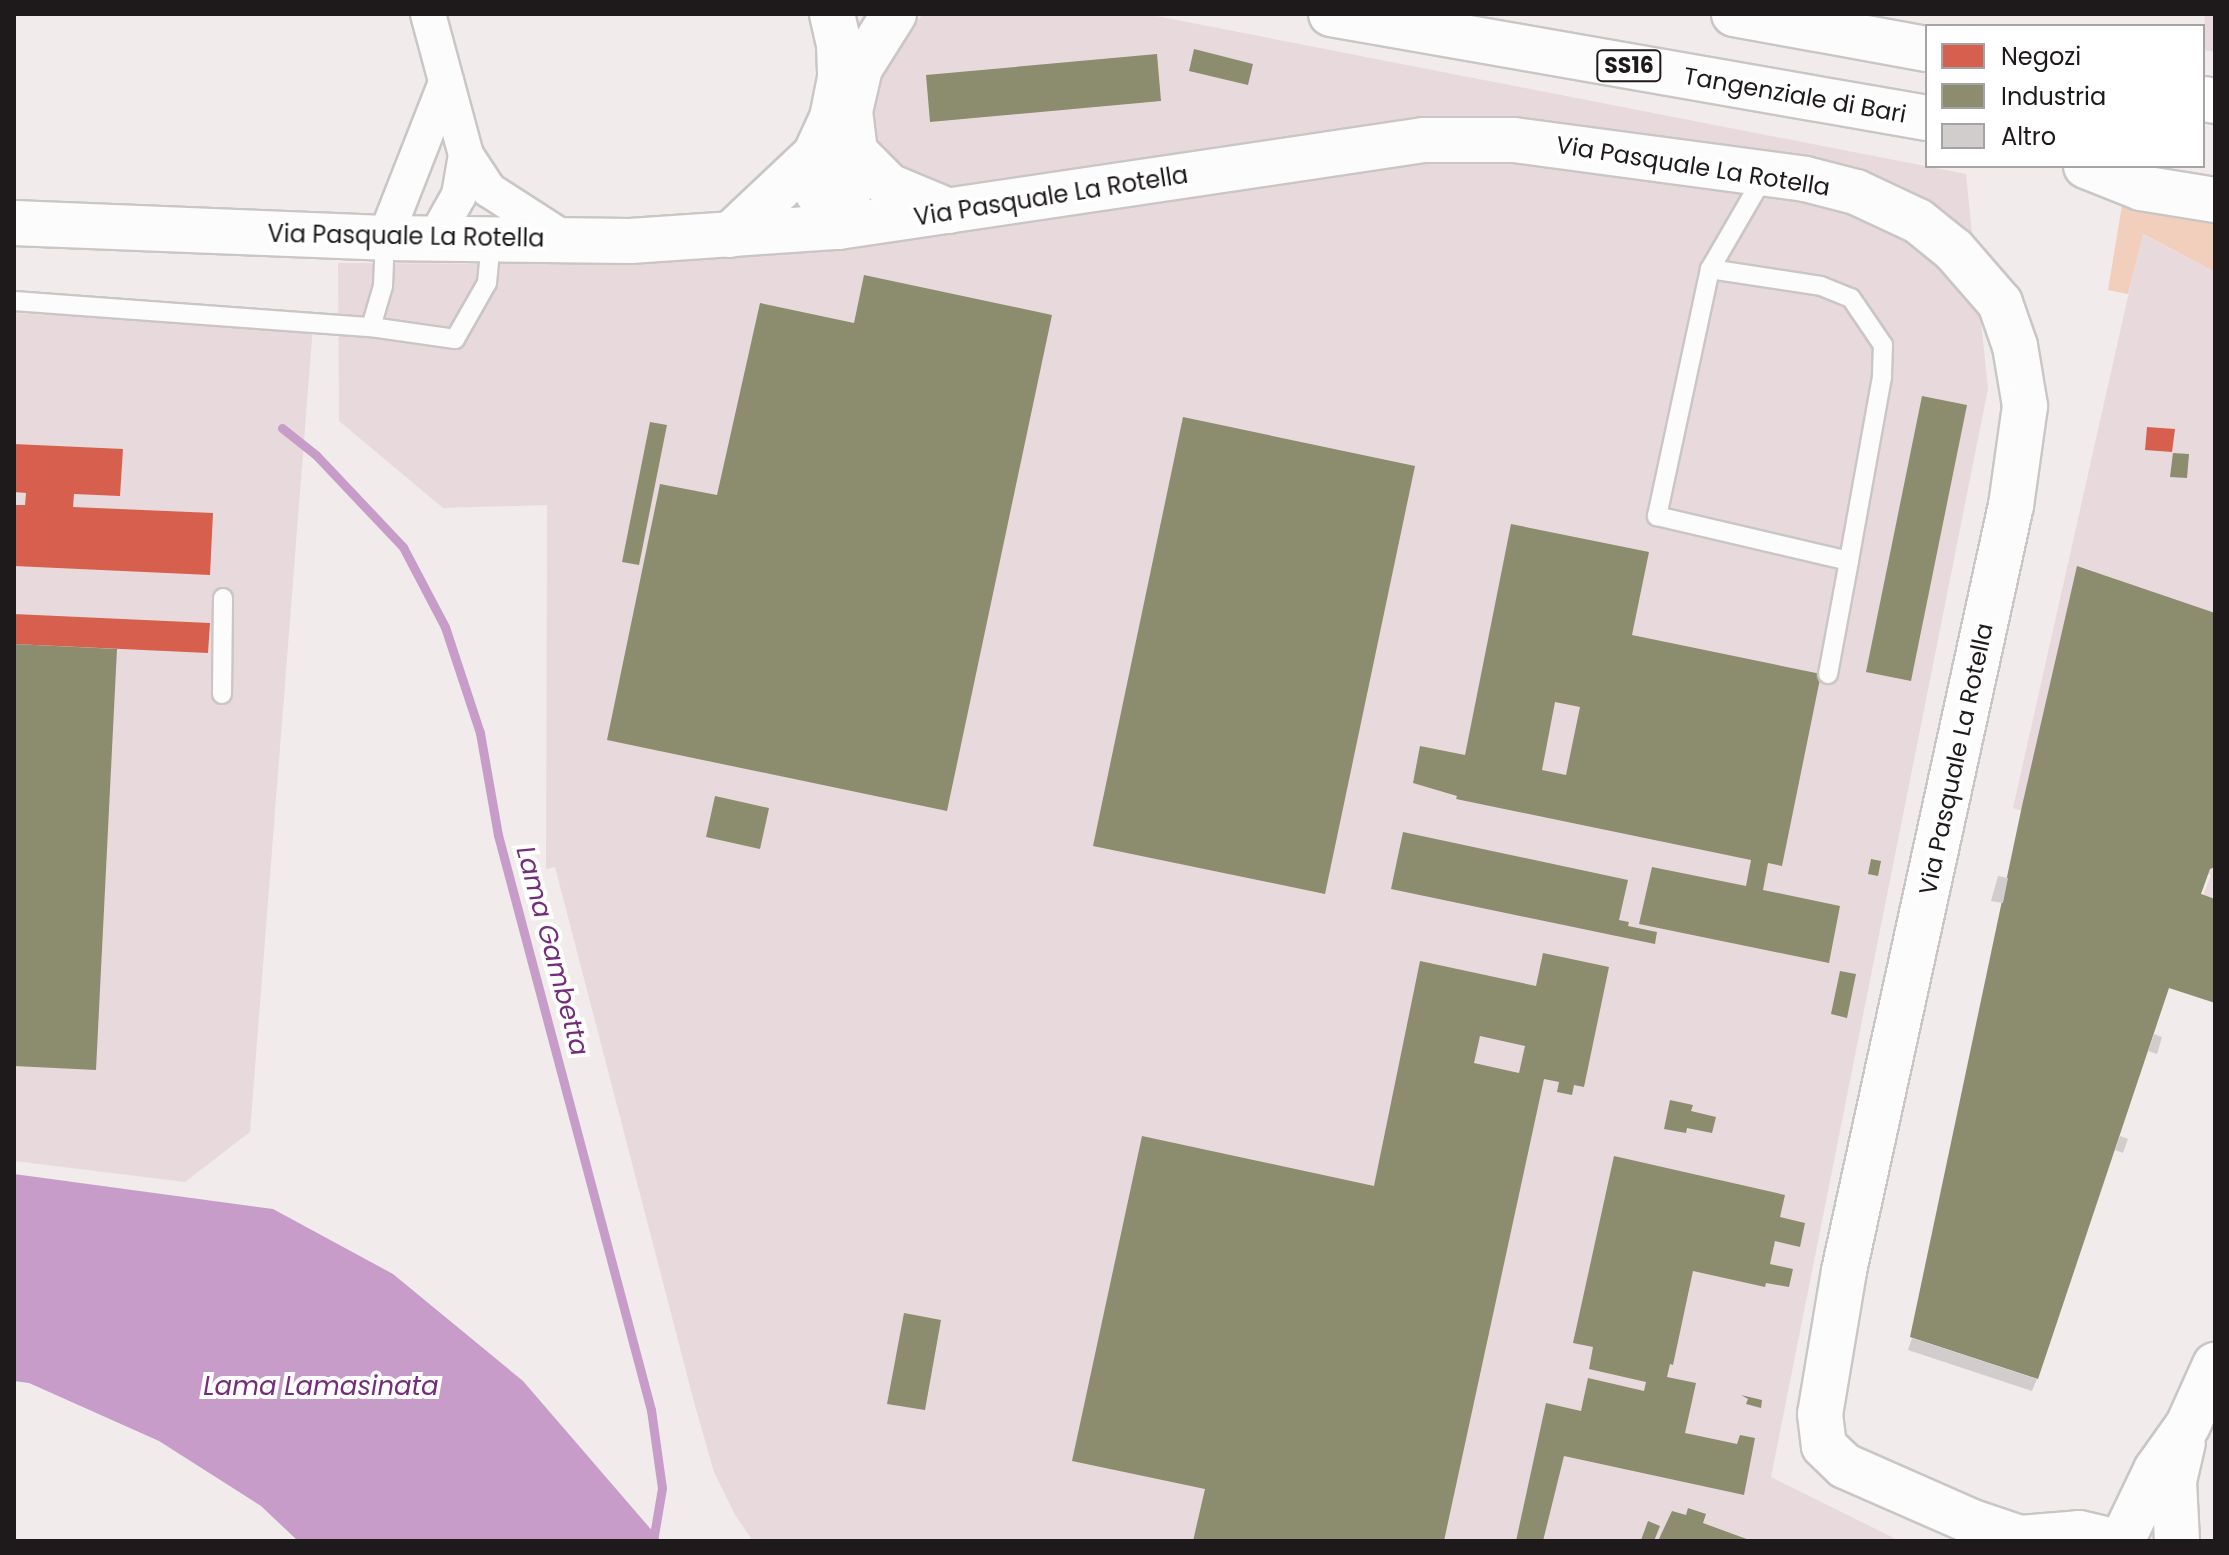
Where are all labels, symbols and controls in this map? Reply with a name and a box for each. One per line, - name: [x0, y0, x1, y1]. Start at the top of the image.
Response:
- legend: [1925, 24, 2205, 168]
- text: Negozi: [2001, 40, 2081, 73]
- road number: SS16: [1595, 48, 1663, 84]
- street label: Tangenziale di Bari: [1681, 61, 1909, 129]
- text: Industria: [2001, 80, 2106, 113]
- text: Altro: [2001, 120, 2056, 153]
- street label: Via Pasquale La Rotella: [1554, 130, 1832, 202]
- street label: Via Pasquale La Rotella: [912, 160, 1190, 232]
- street label: Via Pasquale La Rotella: [267, 219, 545, 253]
- street label: Via Pasquale La Rotella: [1913, 621, 1999, 897]
- water label: Lama Gambetta: [509, 843, 595, 1059]
- water label: Lama Lamasinata: [203, 1371, 439, 1403]

